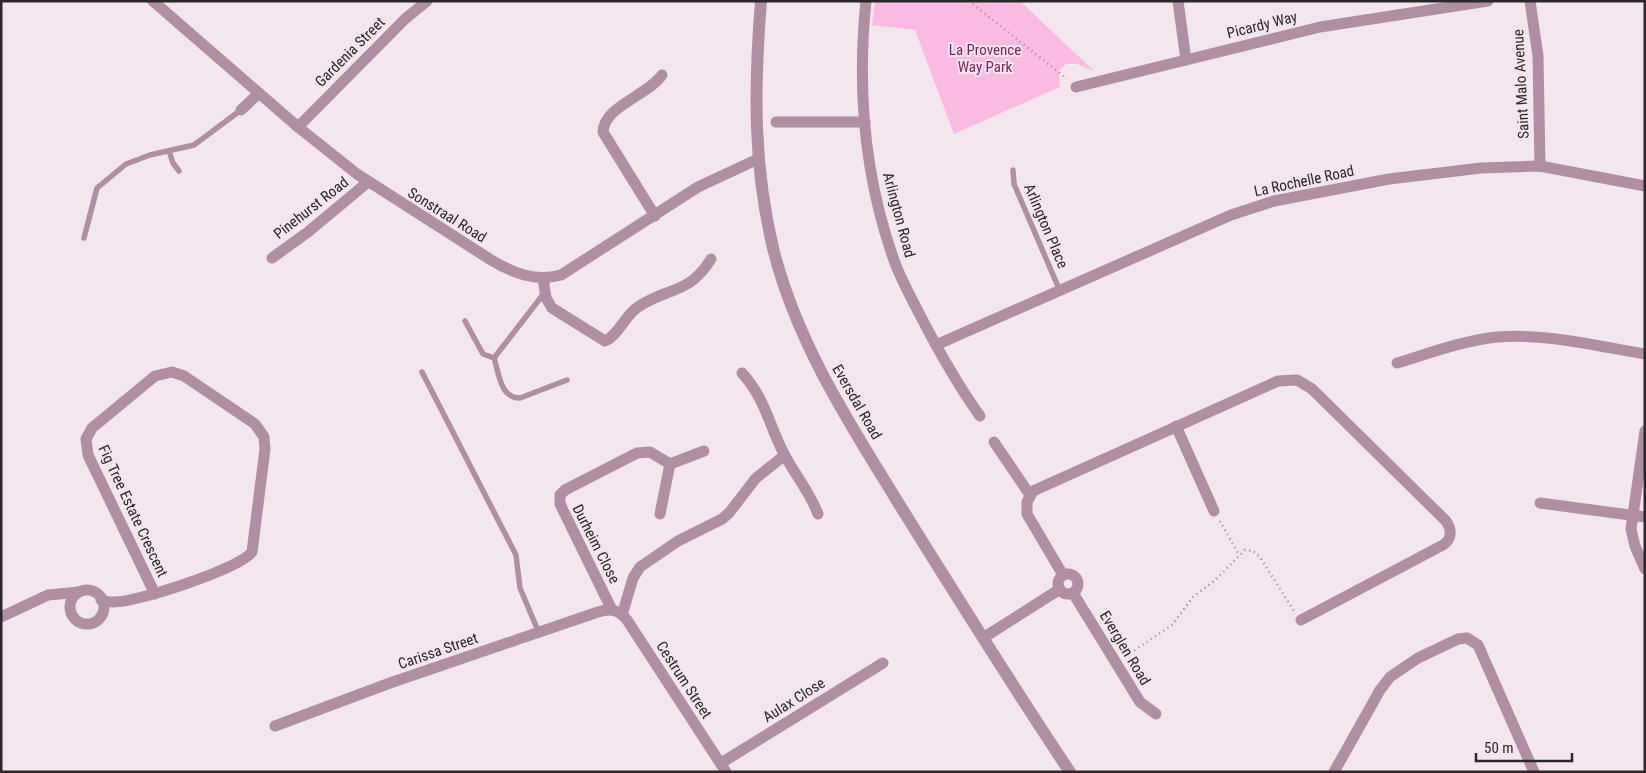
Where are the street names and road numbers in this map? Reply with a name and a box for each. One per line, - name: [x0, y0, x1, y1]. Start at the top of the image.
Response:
- street label: Picardy Way: [1225, 8, 1299, 42]
- street label: Gardenia Street: [311, 13, 389, 91]
- street label: Saint Malo Avenue: [1509, 29, 1533, 139]
- street label: La Rochelle Road: [1252, 162, 1356, 200]
- street label: Arlington Road: [879, 170, 919, 260]
- street label: Pinehurst Road: [270, 173, 352, 243]
- street label: Arlington Place: [1020, 181, 1072, 271]
- street label: Sonstraal Road: [404, 184, 490, 246]
- street label: Eversdal Road: [828, 361, 886, 443]
- street label: Fig Tree Estate Crescent: [94, 442, 172, 580]
- street label: Durheim Close: [568, 502, 624, 586]
- street label: Everglen Road: [1096, 607, 1154, 689]
- street label: Carissa Street: [396, 629, 480, 673]
- street label: Cestrum Street: [652, 638, 716, 722]
- street label: Aulax Close: [760, 674, 828, 726]

